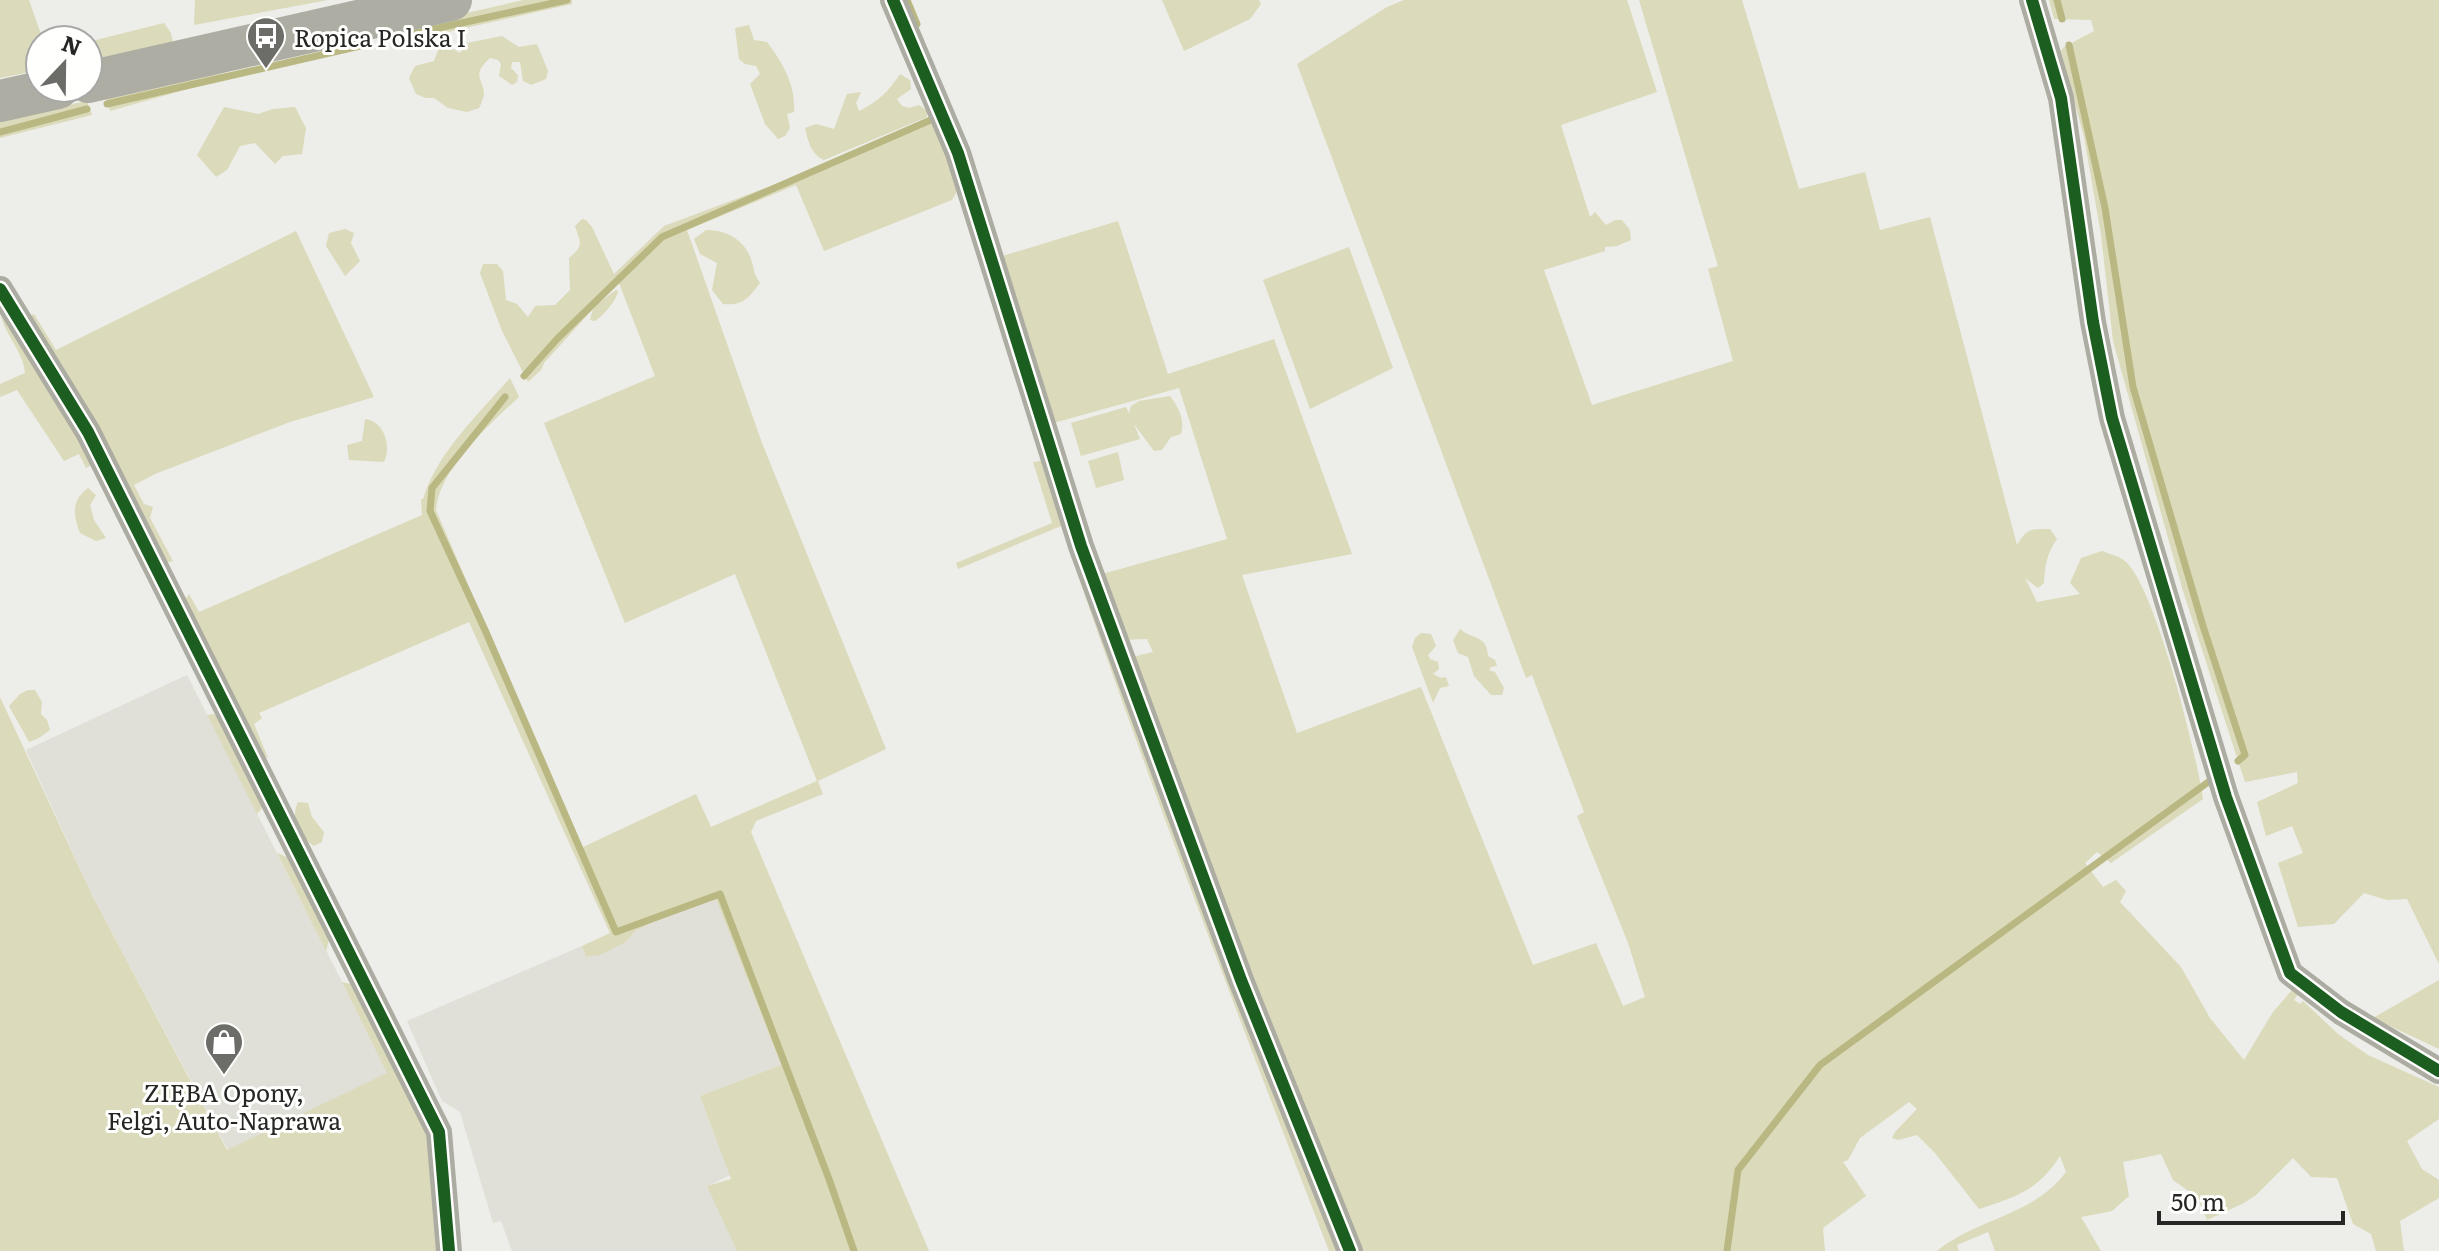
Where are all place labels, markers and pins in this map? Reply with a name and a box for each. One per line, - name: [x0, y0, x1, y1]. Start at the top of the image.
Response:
- bus stop icon: Ropica Polska I: [245, 15, 287, 70]
- place label: Ropica Polska I: [294, 19, 466, 54]
- shop icon: ZIĘBA Opony, Felgi, Auto-Naprawa: [203, 1021, 245, 1076]
- place label: ZIĘBA Opony, Felgi, Auto-Naprawa: [107, 1074, 341, 1137]

